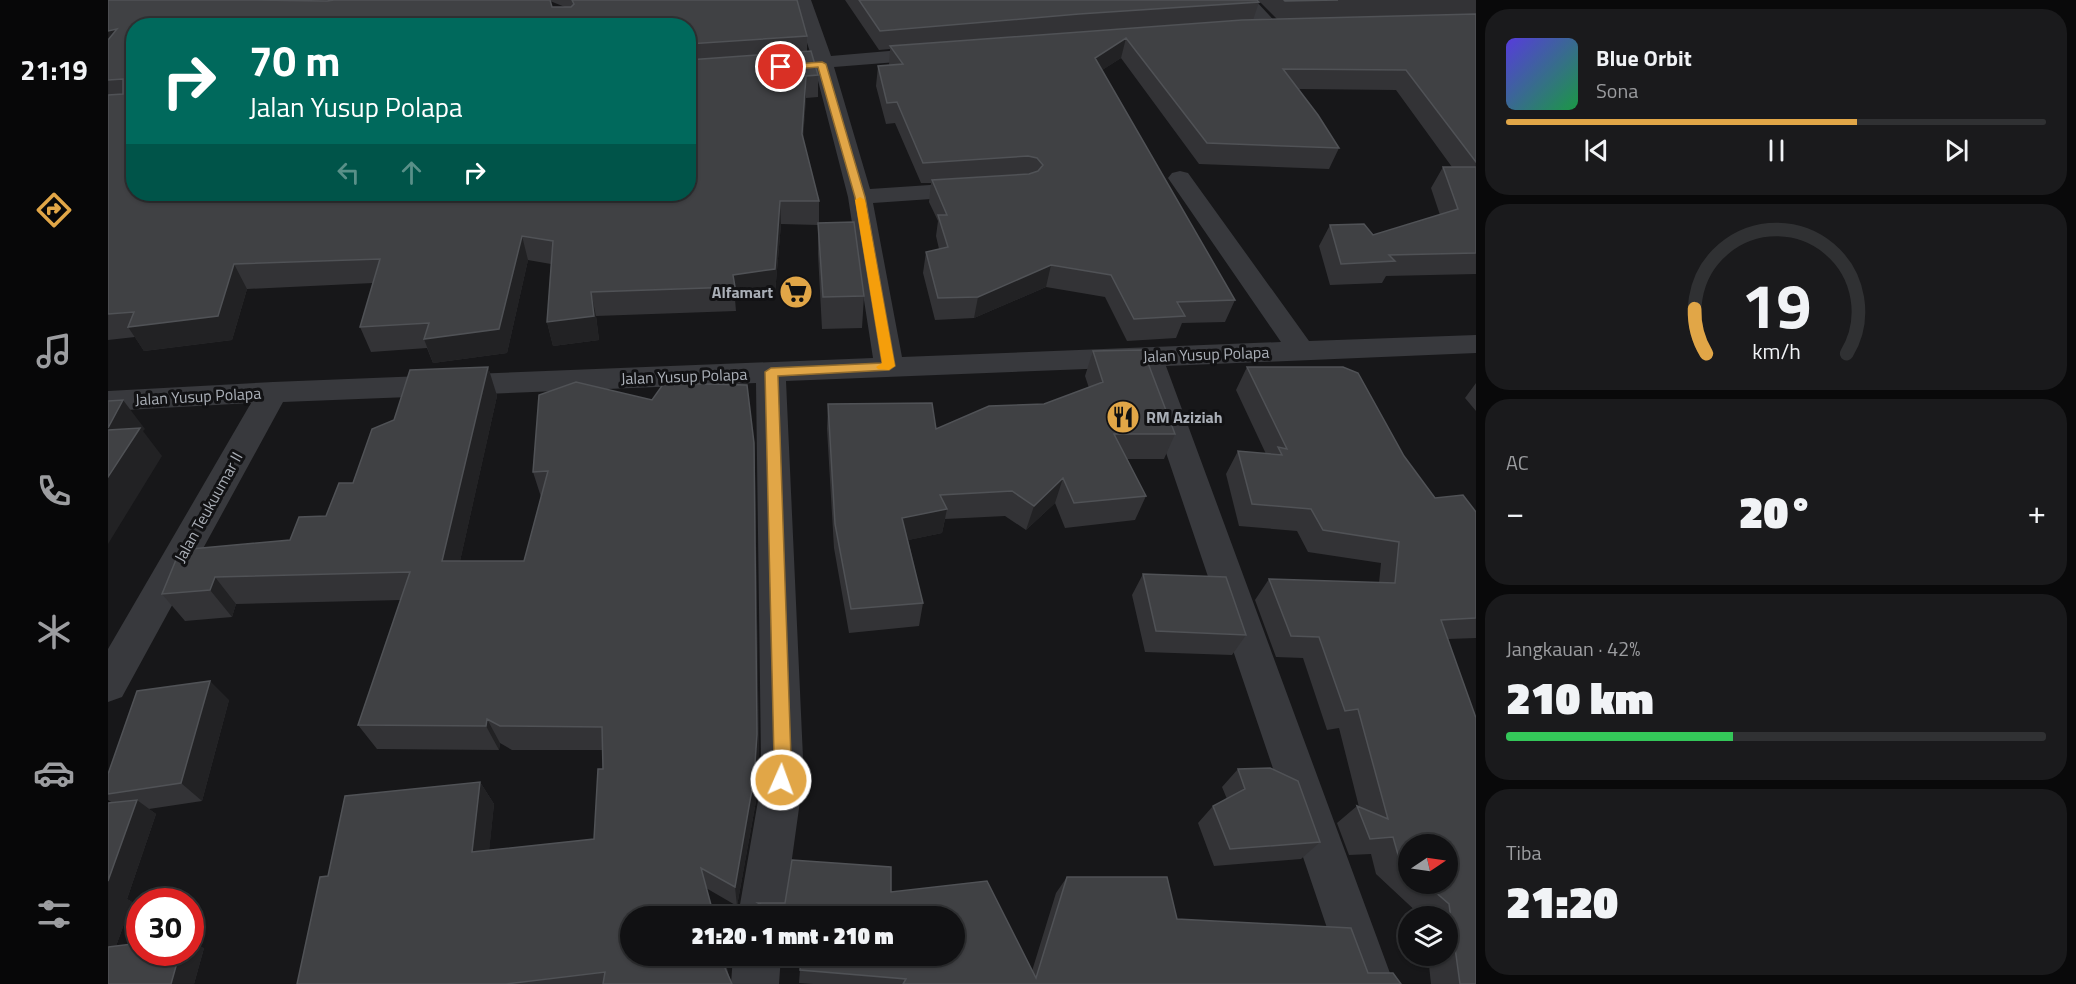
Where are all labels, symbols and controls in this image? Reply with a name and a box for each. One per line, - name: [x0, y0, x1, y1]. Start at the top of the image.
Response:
- text: 70 m: [249, 28, 341, 92]
- pin: [755, 41, 806, 92]
- text: Blue Orbit: [1596, 41, 1692, 75]
- icon: right: [150, 42, 228, 120]
- text: 21:19: [20, 49, 88, 90]
- icon: arrive: [764, 50, 797, 83]
- text: Sona: [1596, 75, 1638, 106]
- text: Jalan Yusup Polapa: [249, 86, 463, 127]
- icon: previous: [1580, 134, 1613, 167]
- icon: pause: [1760, 134, 1793, 167]
- icon: next: [1940, 134, 1973, 167]
- icon: left: [332, 156, 365, 189]
- icon: ahead: [395, 156, 428, 189]
- icon: right: [458, 156, 491, 189]
- icon: directions: [33, 189, 75, 231]
- text: 19: [1741, 257, 1811, 352]
- supermarket icon: Alfamart: [778, 274, 814, 310]
- place label: Alfamart: [712, 280, 773, 304]
- icon: music: [33, 330, 75, 372]
- text: km/h: [1752, 335, 1800, 367]
- street label: Jalan Yusup Polapa: [1142, 340, 1270, 368]
- street label: Jalan Yusup Polapa: [620, 362, 748, 390]
- street label: Jalan Yusup Polapa: [134, 381, 262, 411]
- restaurant icon: RM Aziziah: [1105, 399, 1141, 435]
- place label: RM Aziziah: [1146, 405, 1223, 429]
- street label: Jalan Teukuumar II: [168, 447, 248, 567]
- text: AC: [1506, 447, 1529, 478]
- icon: phone: [33, 470, 75, 512]
- text: 20°: [1739, 477, 1813, 545]
- text: −: [1506, 487, 1524, 537]
- text: +: [2028, 487, 2046, 537]
- icon: climate: [33, 611, 75, 653]
- text: Jangkauan · 42%: [1506, 633, 1640, 664]
- text: 210 km: [1506, 663, 1654, 731]
- position arrow: [749, 748, 813, 812]
- icon: car: [33, 752, 75, 794]
- north arrow: [1398, 834, 1458, 894]
- map controls: [1398, 834, 1458, 966]
- text: Tiba: [1506, 837, 1541, 868]
- text: 21:20: [1506, 867, 1618, 935]
- speed limit sign: 30: [126, 888, 204, 966]
- icon: filters: [33, 893, 75, 935]
- button: layers: [1398, 906, 1458, 966]
- text: 21:20 · 1 mnt · 210 m: [692, 919, 893, 953]

